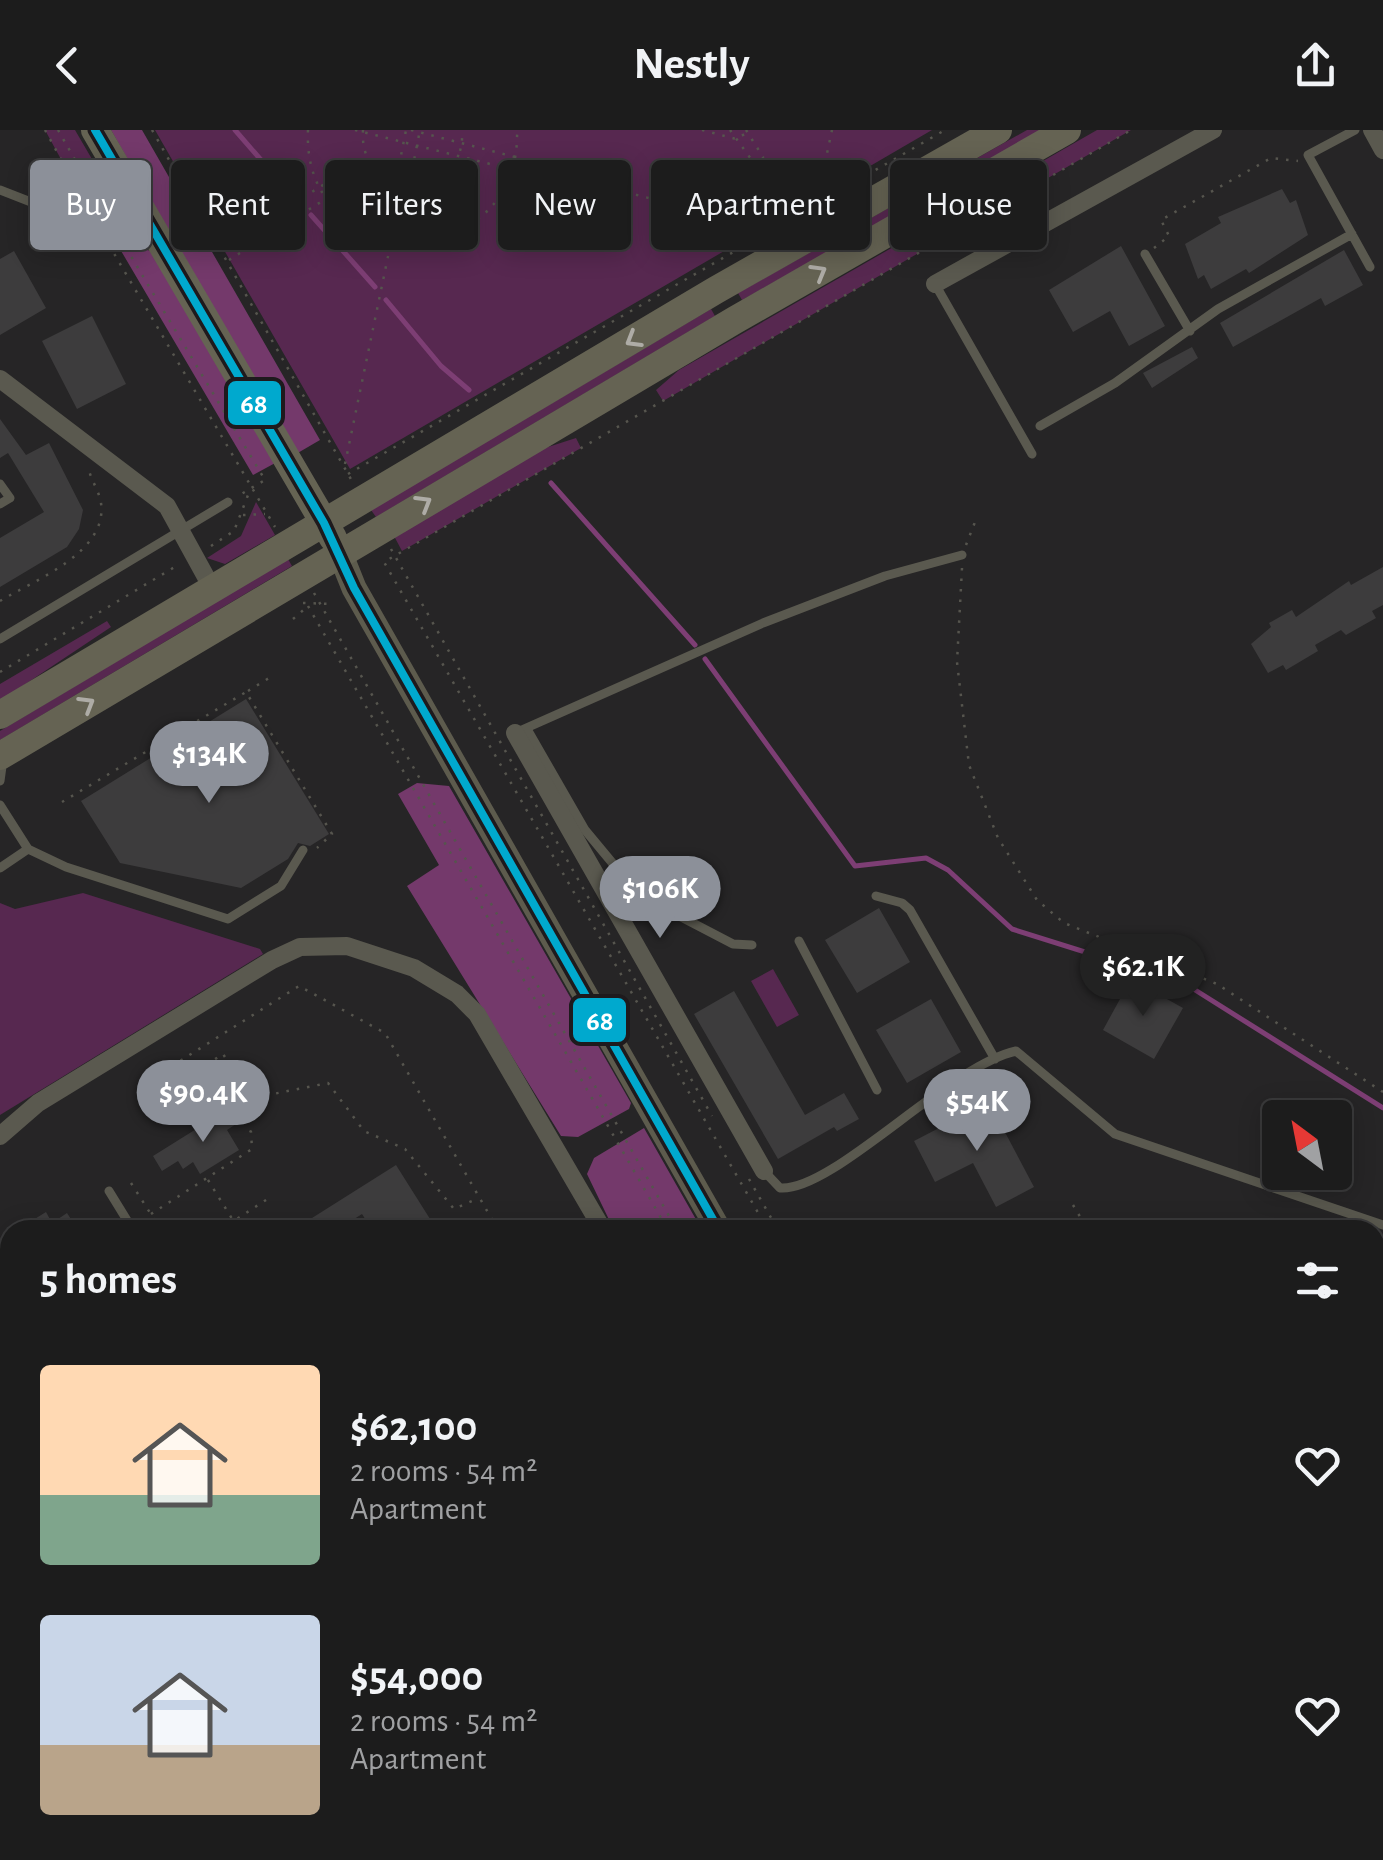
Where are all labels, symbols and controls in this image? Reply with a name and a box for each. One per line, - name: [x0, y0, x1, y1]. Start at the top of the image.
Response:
- icon: back: [40, 38, 95, 93]
- icon: share: [1288, 38, 1343, 93]
- text: Nestly: [633, 42, 750, 87]
- chip: Buy: [30, 160, 151, 250]
- chip: Rent: [171, 160, 305, 250]
- chip: Filters: [325, 160, 478, 250]
- chip: New: [498, 160, 631, 250]
- chip: Apartment: [651, 160, 870, 250]
- chip: House: [890, 160, 1047, 250]
- one-way arrow: [809, 264, 827, 284]
- one-way arrow: [626, 328, 644, 347]
- line badge: 68: [226, 379, 283, 427]
- text: 68: [240, 391, 268, 419]
- one-way arrow: [413, 496, 431, 515]
- one-way arrow: [76, 697, 94, 716]
- pin: $134K: [139, 721, 279, 806]
- text: $134K: [172, 737, 246, 769]
- pin: $106K: [590, 856, 730, 941]
- text: $106K: [622, 872, 698, 904]
- pin: $62.1K: [1062, 934, 1224, 1019]
- text: $62.1K: [1102, 950, 1184, 982]
- line badge: 68: [571, 996, 628, 1044]
- text: 68: [586, 1008, 614, 1036]
- pin: $90.4K: [122, 1060, 284, 1145]
- pin: $54K: [918, 1069, 1036, 1154]
- text: $90.4K: [159, 1076, 247, 1108]
- text: $54K: [945, 1085, 1009, 1117]
- north arrow: [1262, 1100, 1352, 1190]
- map controls: [1262, 1100, 1352, 1190]
- icon: filters: [1290, 1253, 1345, 1308]
- text: 5 homes: [40, 1259, 177, 1301]
- icon: home: [120, 1405, 240, 1525]
- text: $62,100: [350, 1406, 477, 1448]
- icon: heart: [1290, 1438, 1345, 1493]
- text: 2 rooms · 54 m²: [350, 1455, 537, 1487]
- text: Apartment: [350, 1493, 486, 1525]
- icon: home: [120, 1655, 240, 1775]
- text: $54,000: [350, 1656, 483, 1698]
- icon: heart: [1290, 1688, 1345, 1743]
- text: 2 rooms · 54 m²: [350, 1705, 537, 1737]
- text: Apartment: [350, 1743, 486, 1775]

